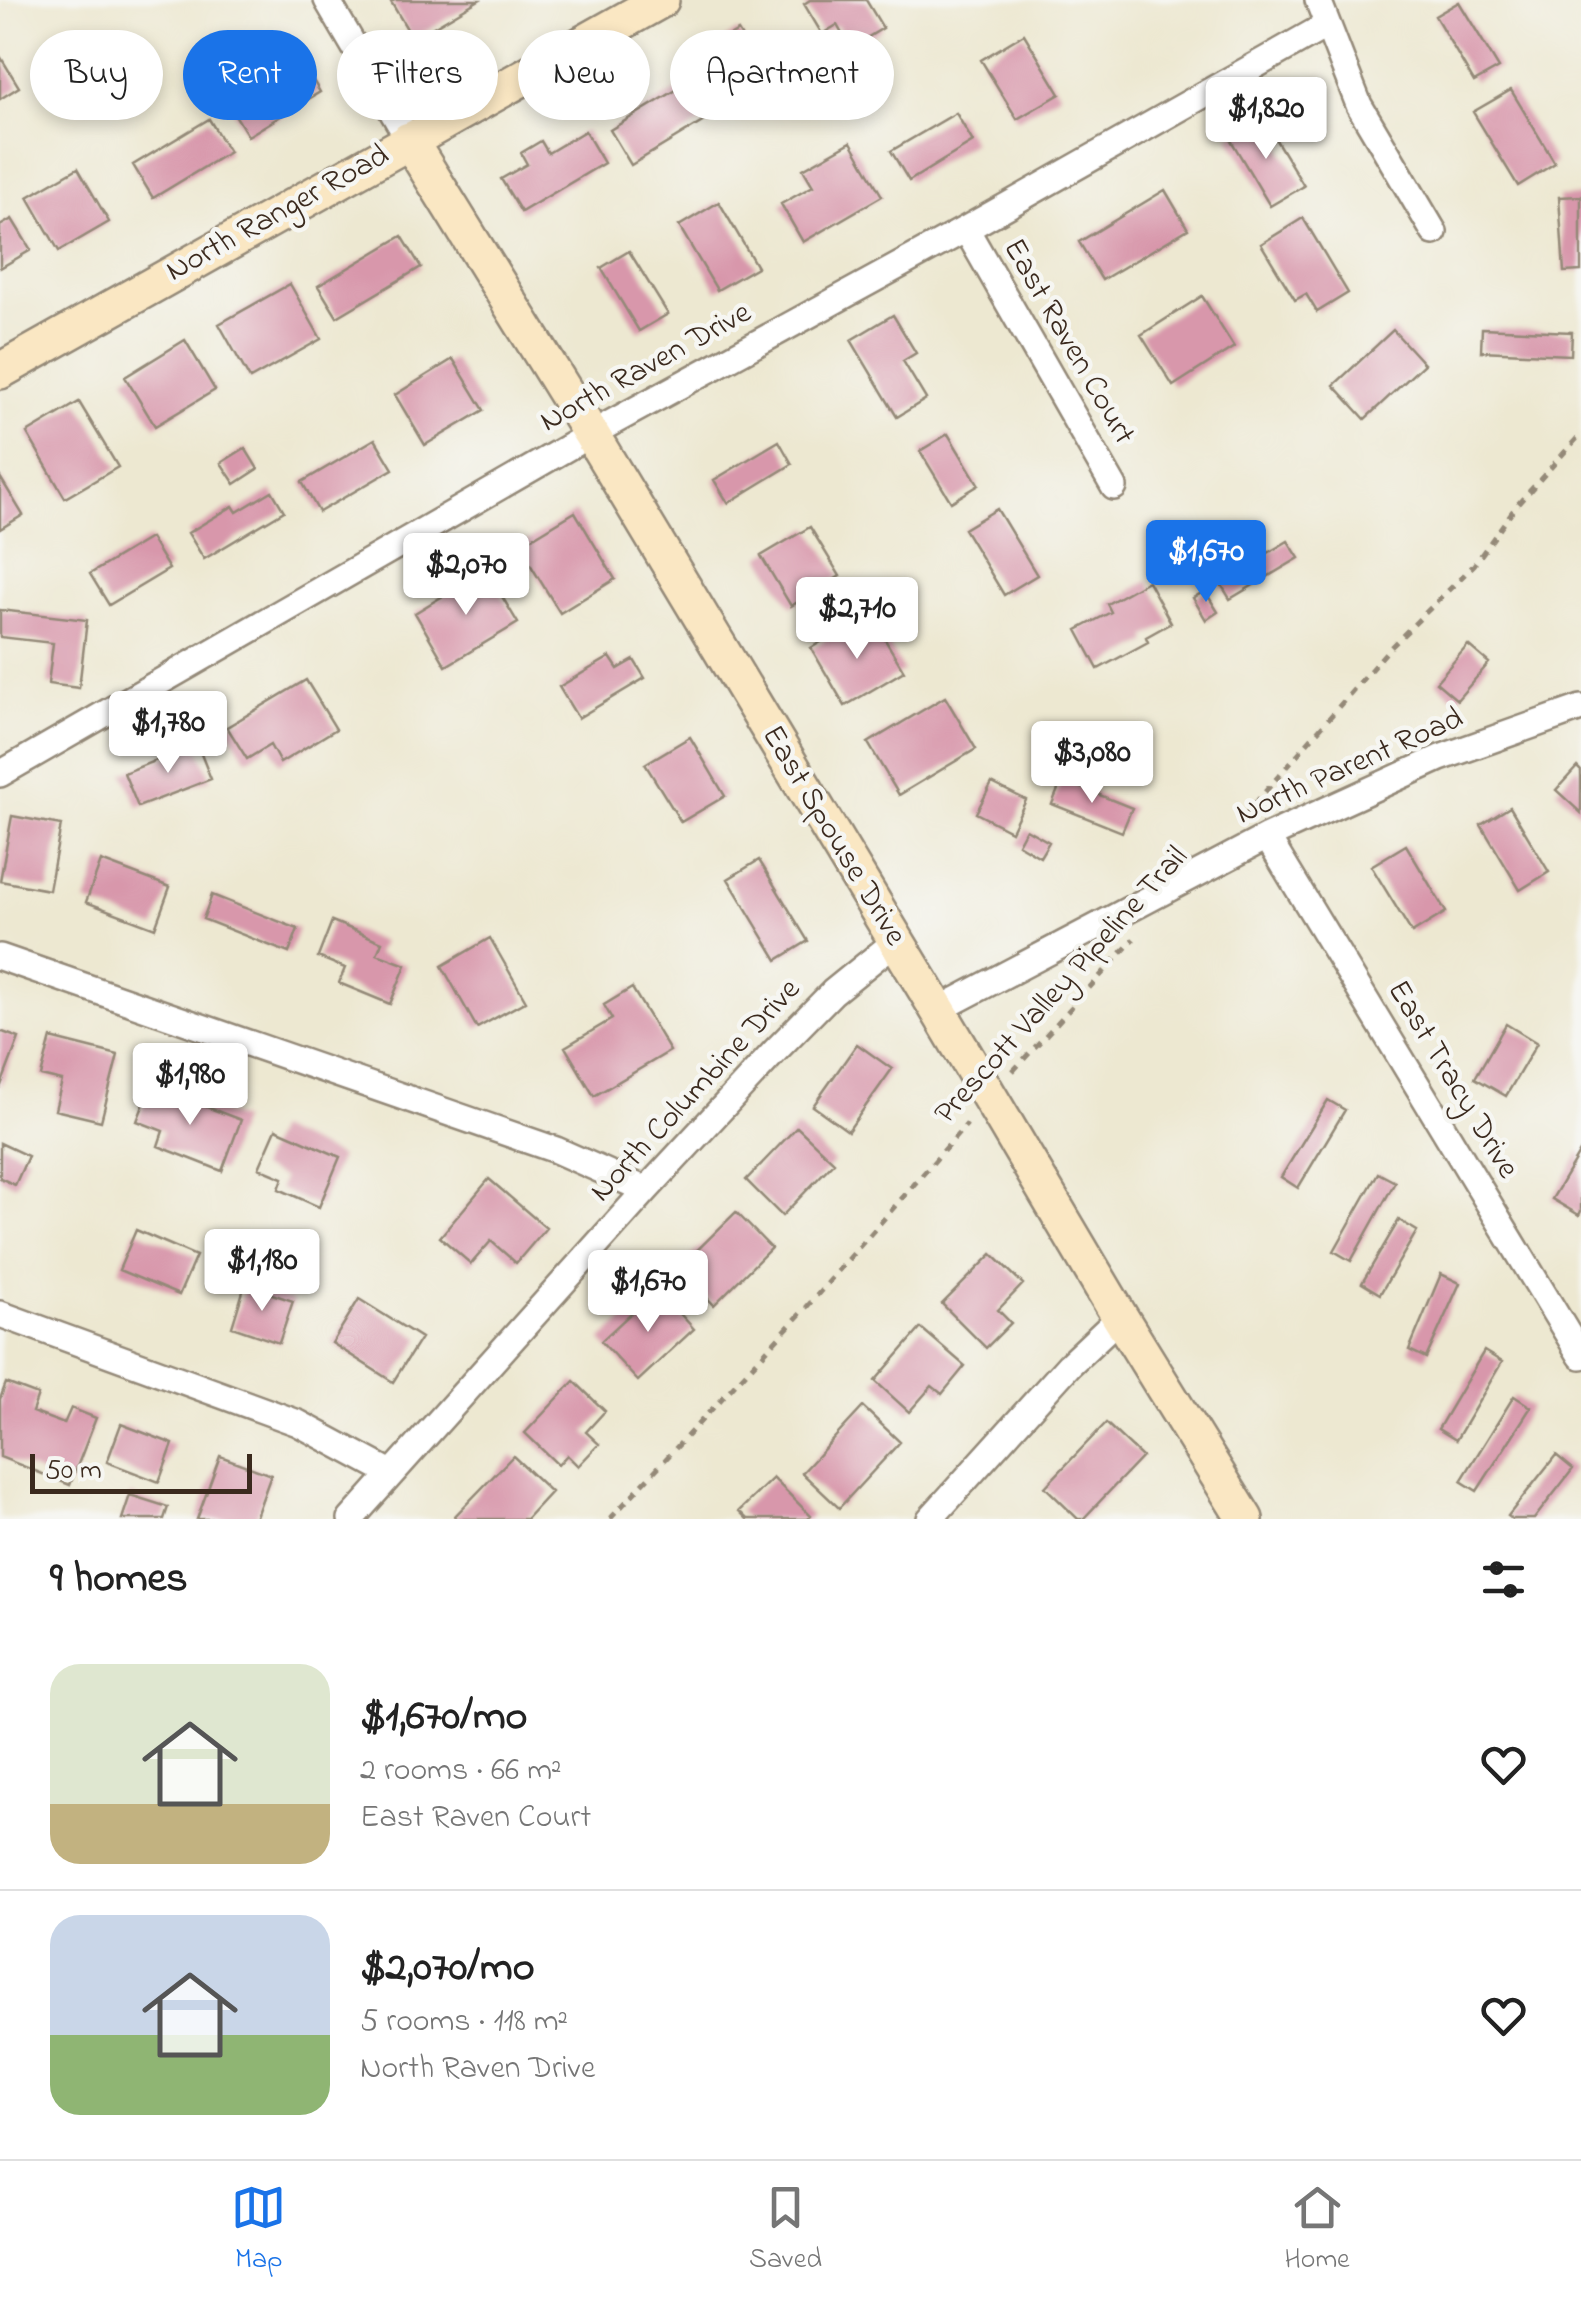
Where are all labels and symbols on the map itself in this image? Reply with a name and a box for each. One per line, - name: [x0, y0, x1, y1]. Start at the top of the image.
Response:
- pin: $1,820: [1185, 77, 1347, 162]
- street label: North Ranger Road: [158, 133, 398, 295]
- street label: East Raven Court: [990, 230, 1146, 454]
- street label: North Raven Drive: [532, 290, 761, 446]
- pin: $1,670: [1125, 520, 1287, 605]
- pin: $2,070: [385, 533, 547, 618]
- pin: $2,710: [776, 577, 938, 662]
- pin: $1,780: [87, 691, 249, 776]
- street label: North Parent Road: [1229, 696, 1471, 838]
- street label: East Spouse Drive: [748, 717, 918, 956]
- pin: $3,080: [1011, 721, 1173, 806]
- street label: Prescott Valley Pipeline Trail: [924, 836, 1200, 1136]
- street label: North Columbine Drive: [579, 968, 813, 1214]
- street label: East Tracy Drive: [1374, 972, 1530, 1189]
- pin: $1,980: [109, 1043, 271, 1128]
- pin: $1,180: [181, 1229, 343, 1314]
- pin: $1,670: [567, 1250, 729, 1335]
- scale bar: [30, 1449, 252, 1494]

